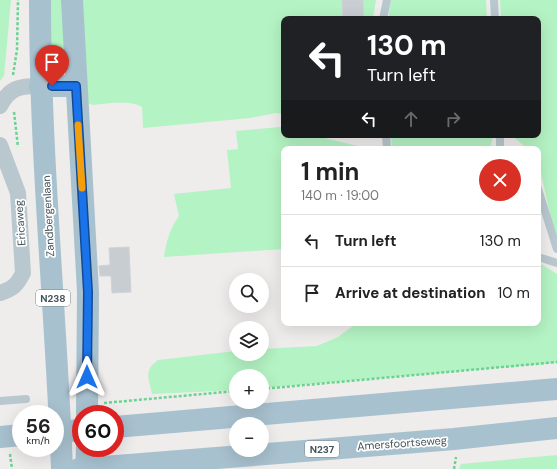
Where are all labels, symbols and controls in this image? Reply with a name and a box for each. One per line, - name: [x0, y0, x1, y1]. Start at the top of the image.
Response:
- text: 130 m: [367, 27, 447, 64]
- icon: left: [301, 32, 353, 84]
- pin: [35, 45, 69, 86]
- icon: arrive: [41, 51, 63, 73]
- text: Turn left: [367, 63, 436, 87]
- icon: left: [358, 108, 380, 130]
- icon: ahead: [400, 108, 422, 130]
- icon: right: [442, 108, 464, 130]
- text: 1 min: [301, 156, 359, 187]
- button: close: [479, 159, 521, 201]
- street label: Zandbergenlaan: [39, 175, 57, 257]
- text: 140 m · 19:00: [301, 187, 379, 204]
- street label: Ericaweg: [11, 200, 29, 246]
- icon: left: [301, 230, 323, 252]
- text: Turn left: [335, 231, 396, 251]
- text: 130 m: [480, 231, 521, 251]
- map controls: [229, 273, 269, 457]
- button: search: [229, 273, 269, 313]
- icon: arrive: [301, 282, 323, 304]
- text: Arrive at destination: [335, 283, 486, 303]
- text: 10 m: [498, 283, 530, 303]
- road number: N238: [36, 290, 70, 306]
- button: layers: [229, 321, 269, 361]
- position arrow: [66, 356, 108, 398]
- button: +: [229, 369, 269, 409]
- speed limit sign: 60: [72, 405, 124, 457]
- text: 56: [25, 413, 51, 439]
- button: −: [229, 417, 269, 457]
- street label: Amersfoortseweg: [357, 433, 447, 453]
- text: km/h: [26, 434, 50, 447]
- road number: N237: [305, 441, 339, 457]

